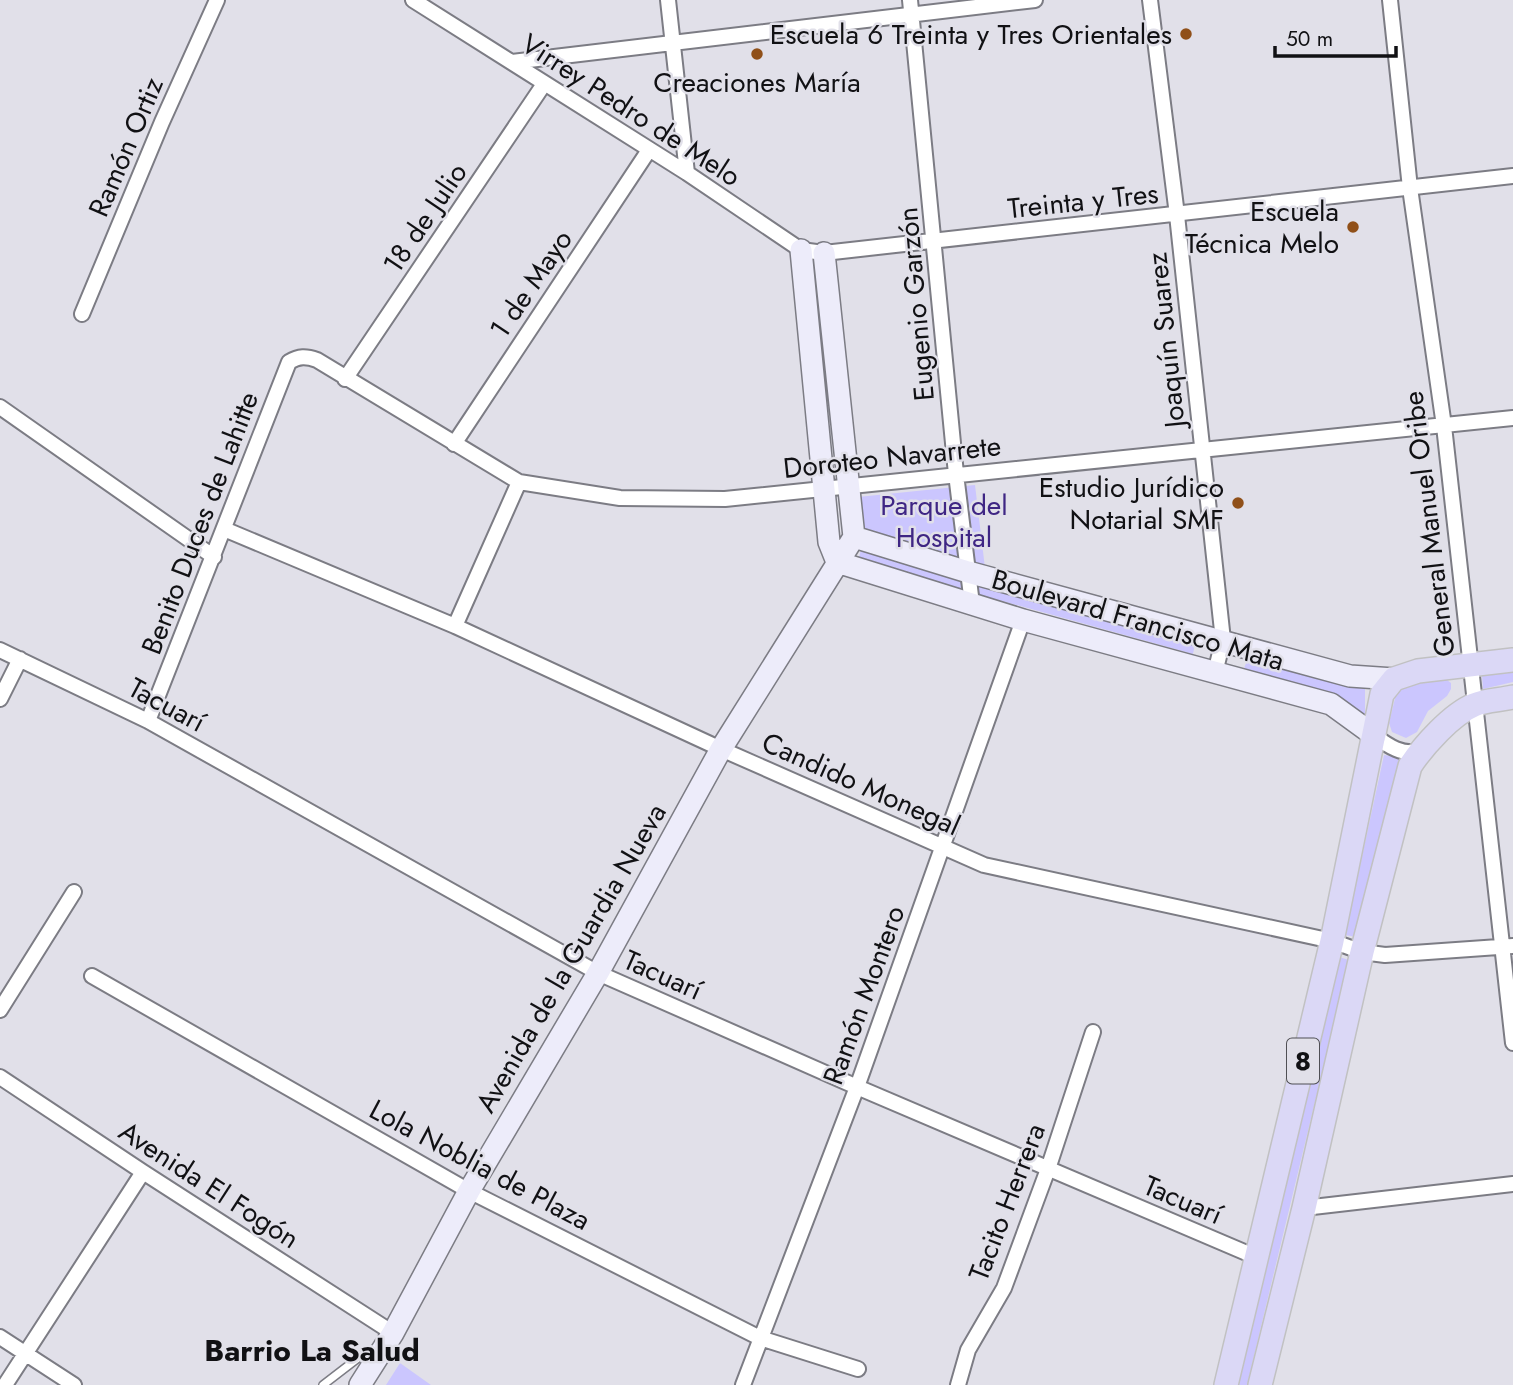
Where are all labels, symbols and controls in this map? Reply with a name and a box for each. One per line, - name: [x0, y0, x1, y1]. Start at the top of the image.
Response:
- place label: Escuela 6 Treinta y Tres Orientales: [770, 14, 1172, 55]
- scale bar: [1275, 14, 1396, 58]
- street label: Virrey Pedro de Melo: [513, 23, 749, 197]
- text: 50 m: [1286, 24, 1333, 54]
- marker: Escuela 6 Treinta y Tres Orientales: [1178, 26, 1194, 42]
- marker: Creaciones María: [749, 46, 765, 62]
- place label: Creaciones María: [653, 62, 861, 103]
- street label: Ramón Ortiz: [78, 71, 174, 223]
- street label: 18 de Julio: [373, 155, 477, 281]
- street label: Treinta y Tres: [1006, 173, 1160, 229]
- place label: Escuela Técnica Melo: [1185, 191, 1339, 264]
- street label: Eugenio Garzón: [887, 205, 945, 403]
- marker: Escuela Técnica Melo: [1345, 219, 1361, 235]
- street label: 1 de Mayo: [480, 222, 582, 346]
- street label: Joaquín Suarez: [1136, 250, 1196, 434]
- street label: Benito Duces de Lahitte: [131, 386, 269, 660]
- street label: General Manuel Oribe: [1392, 389, 1466, 659]
- street label: Doroteo Navarrete: [781, 425, 1003, 489]
- place label: Estudio Jurídico Notarial SMF: [1039, 467, 1224, 540]
- park label: Parque del Hospital: [880, 485, 1008, 558]
- marker: Estudio Jurídico Notarial SMF: [1230, 495, 1246, 511]
- street label: Boulevard Francisco Mata: [987, 559, 1289, 681]
- street label: Tacuarí: [121, 668, 214, 743]
- street label: Candido Monegal: [755, 722, 967, 846]
- street label: Avenida de la Guardia Nueva: [465, 796, 677, 1120]
- street label: Ramón Montero: [813, 900, 915, 1090]
- street label: Tacuarí: [617, 940, 710, 1011]
- road number: 8: [1287, 1038, 1319, 1084]
- street label: Lola Noblia de Plaza: [362, 1089, 598, 1241]
- street label: Avenida El Fogón: [111, 1111, 307, 1259]
- street label: Tacito Herrera: [958, 1117, 1056, 1287]
- street label: Tacuarí: [1137, 1165, 1230, 1236]
- district label: Barrio La Salud: [204, 1329, 420, 1372]

